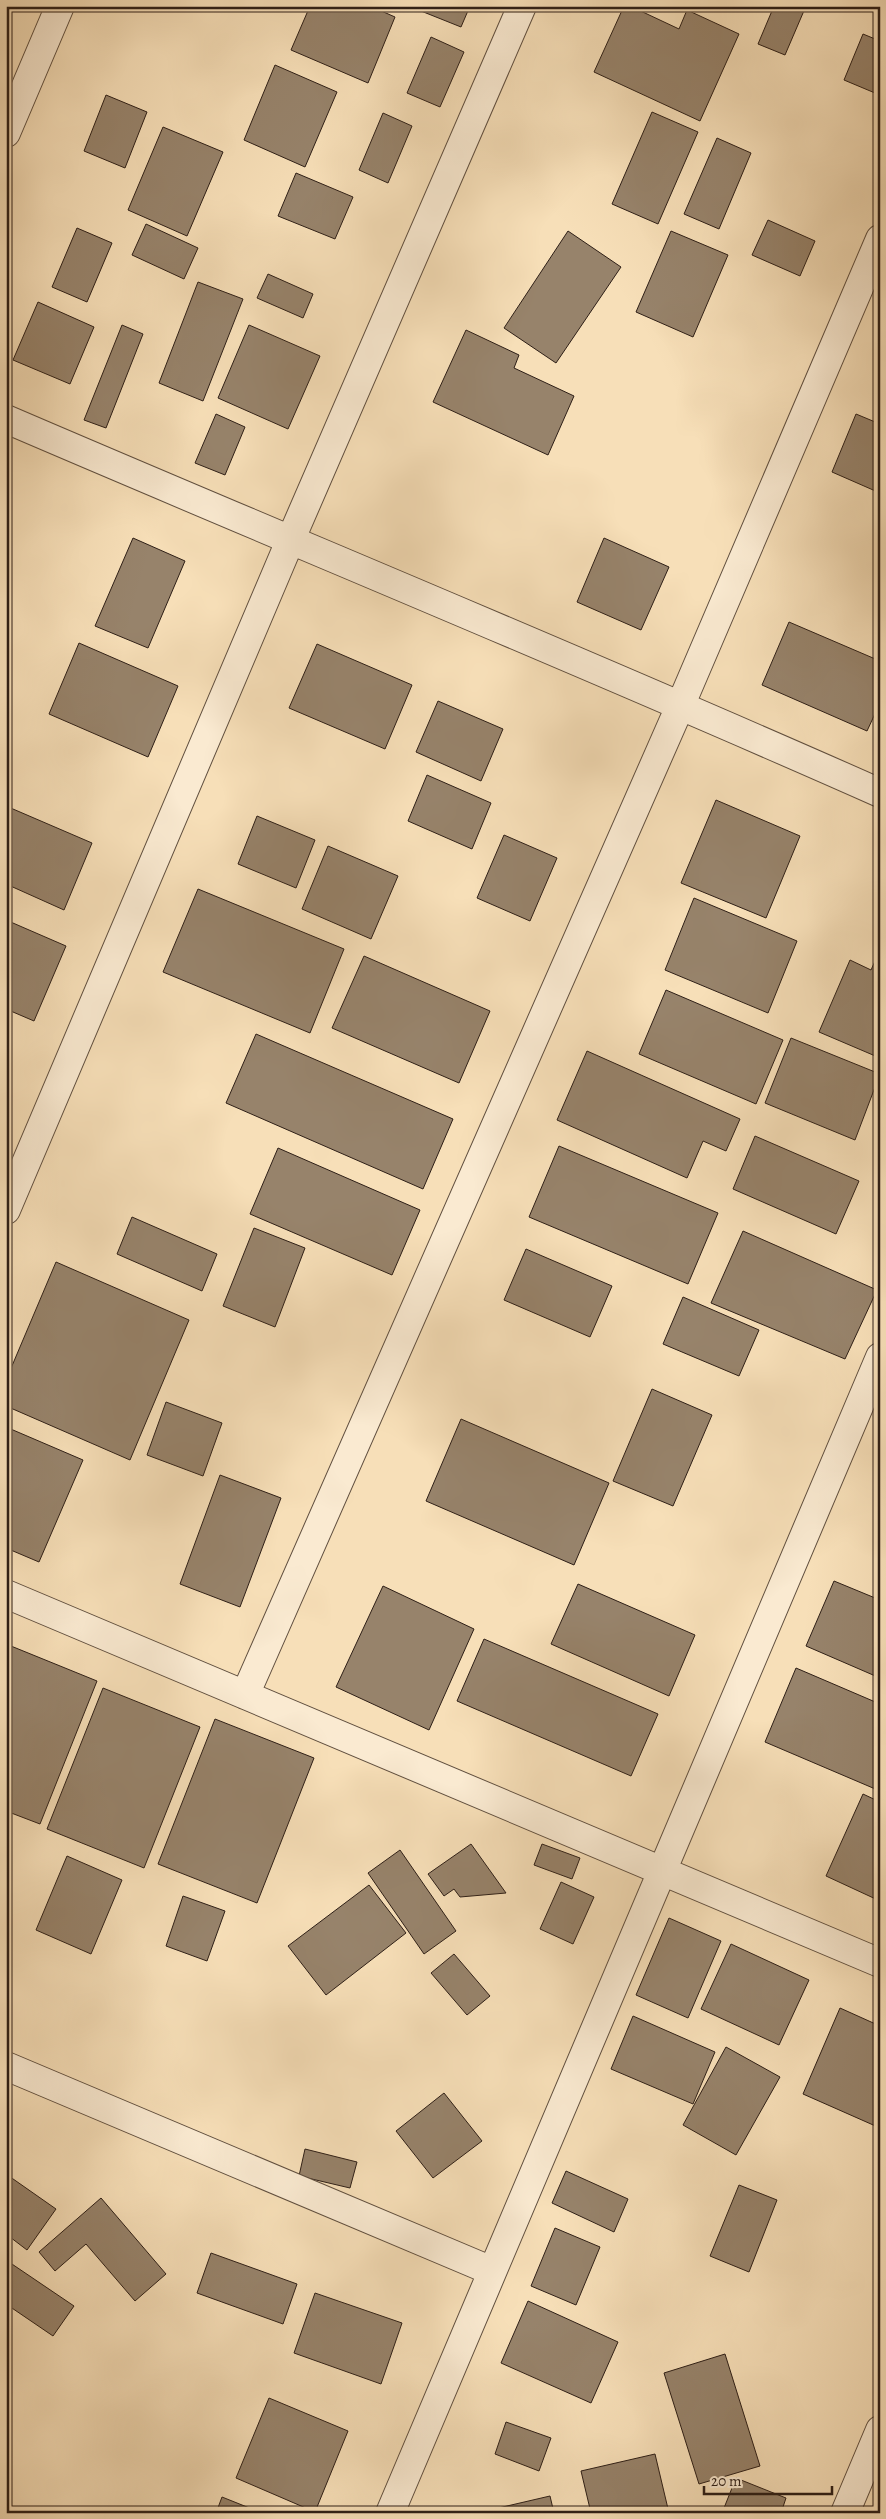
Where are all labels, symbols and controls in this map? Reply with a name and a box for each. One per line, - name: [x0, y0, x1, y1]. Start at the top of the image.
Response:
- scale bar: [704, 2464, 831, 2496]
- text: 20 m: [711, 2471, 742, 2491]

